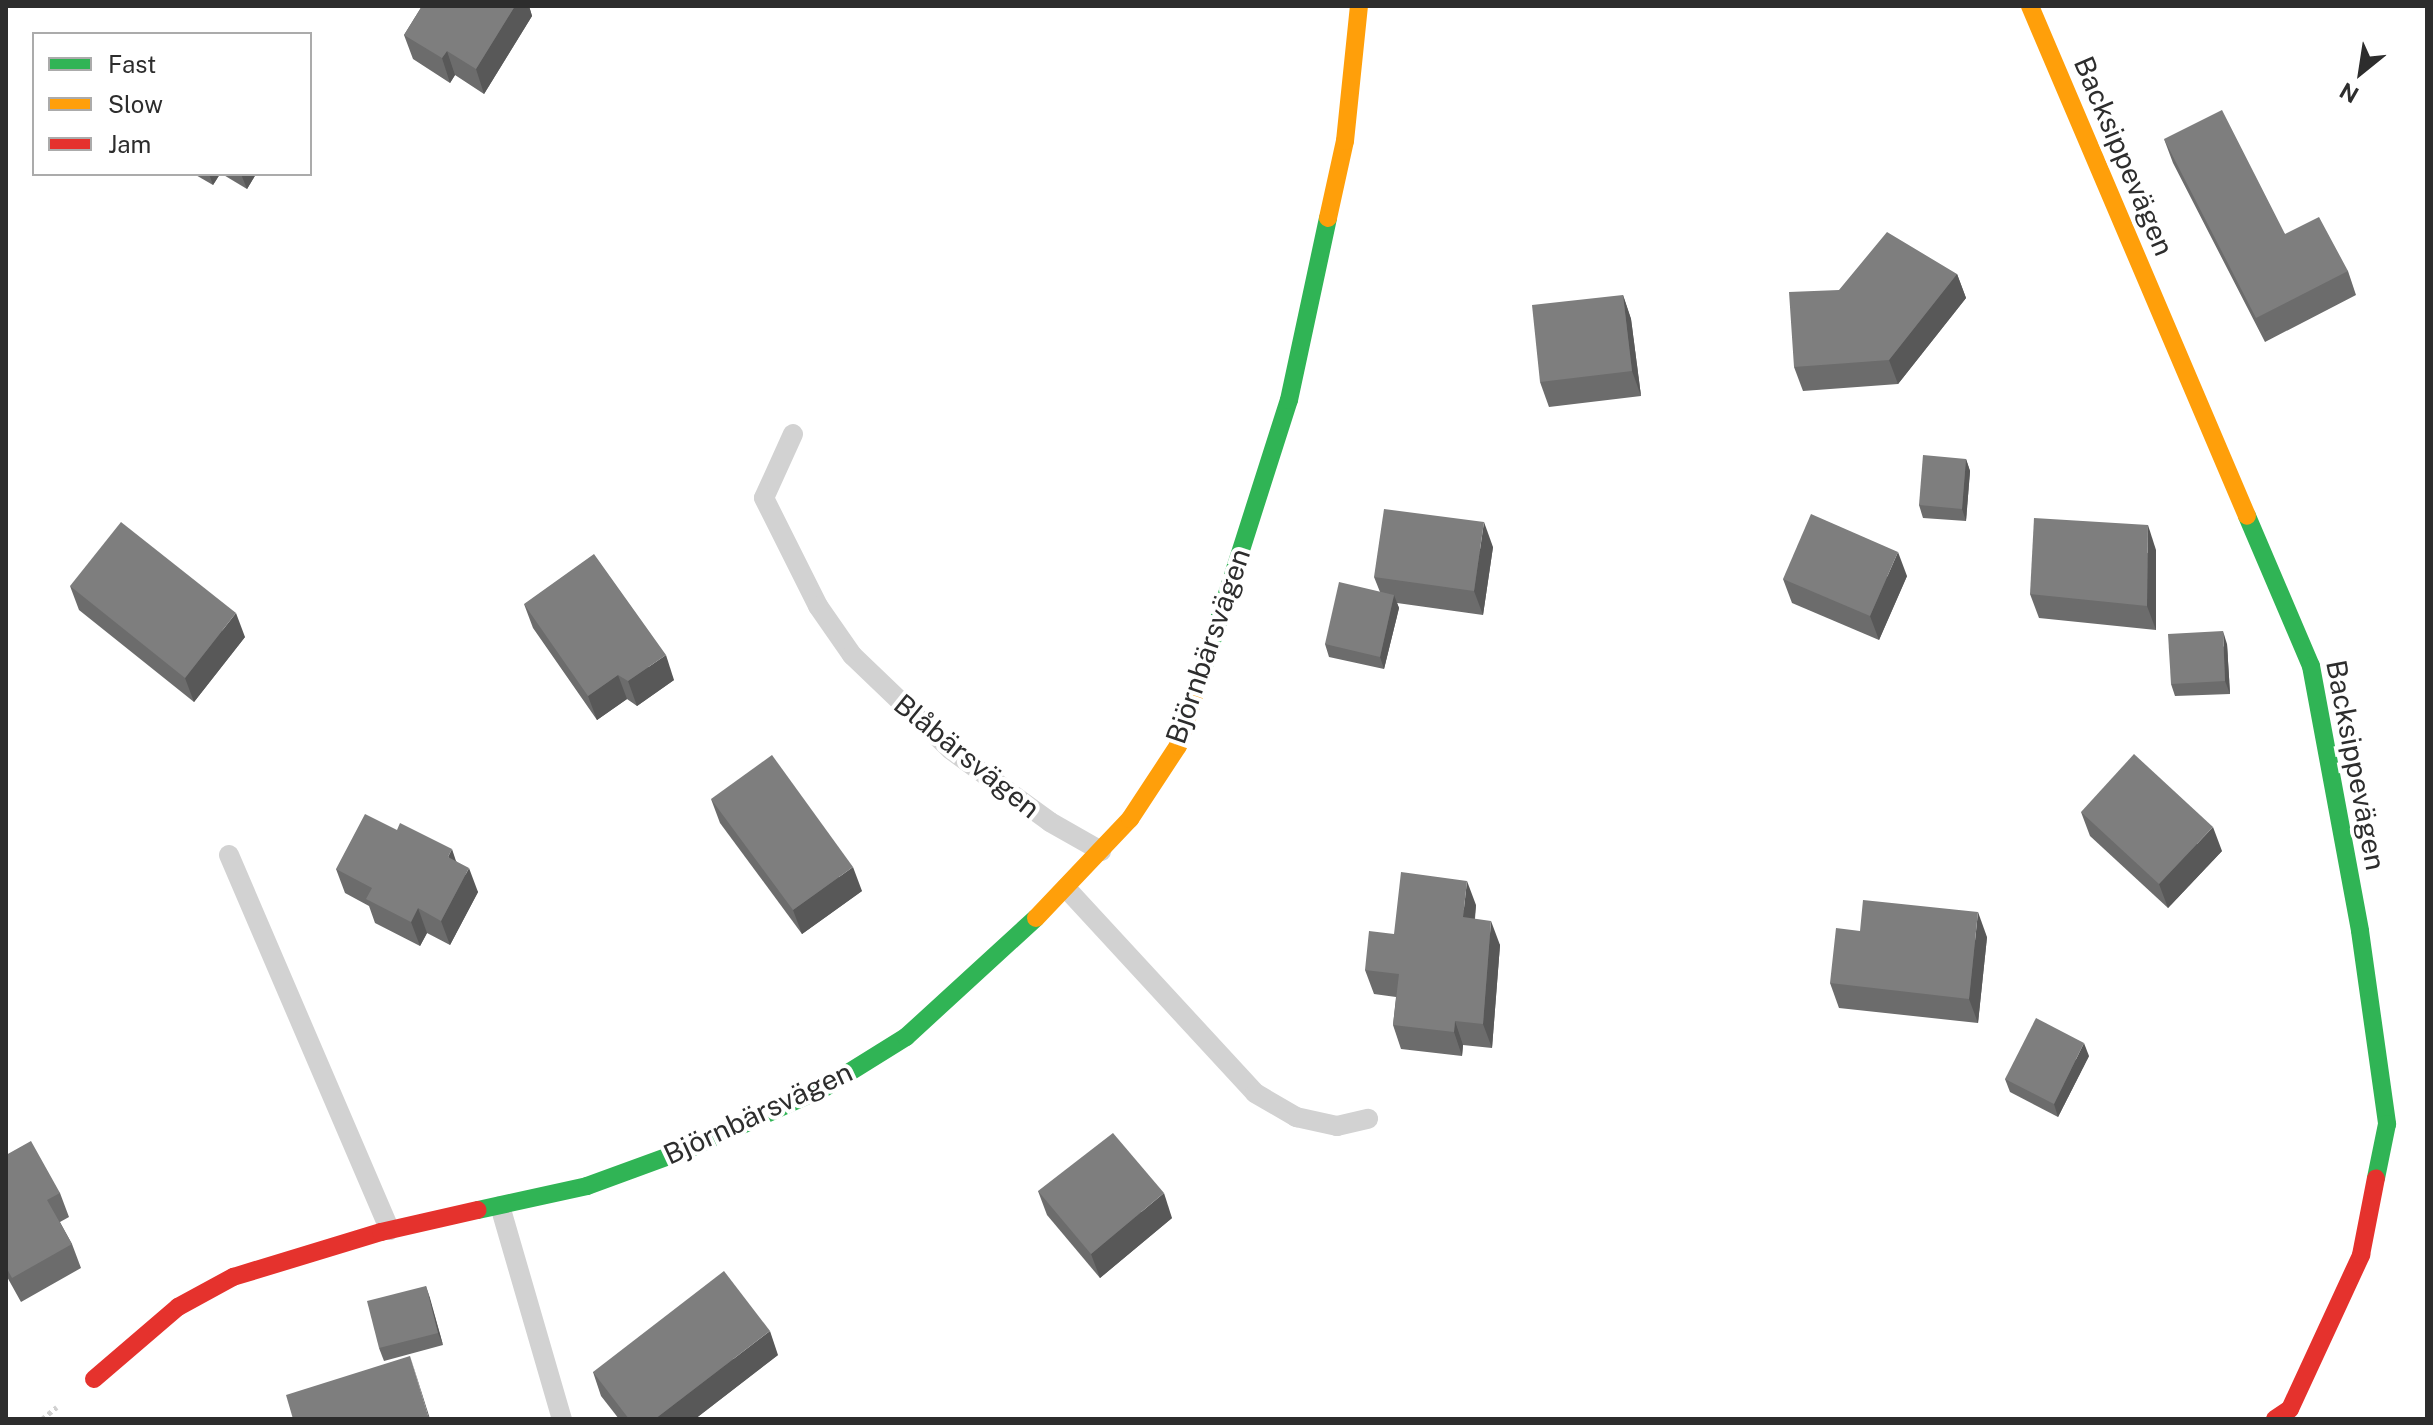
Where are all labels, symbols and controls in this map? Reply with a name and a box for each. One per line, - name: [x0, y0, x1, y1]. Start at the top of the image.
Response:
- legend: [32, 32, 312, 176]
- north arrow: [2321, 32, 2401, 112]
- text: Fast: [108, 50, 156, 78]
- street label: Backsippevägen: [2067, 51, 2181, 261]
- text: N: [2335, 77, 2363, 108]
- text: Slow: [108, 90, 163, 118]
- text: Jam: [108, 130, 151, 158]
- street label: Björnbärsvägen: [1159, 544, 1257, 748]
- street label: Backsippevägen: [2319, 657, 2393, 873]
- street label: Blåbärsvägen: [887, 687, 1047, 825]
- street label: Björnbärsvägen: [658, 1055, 858, 1171]

